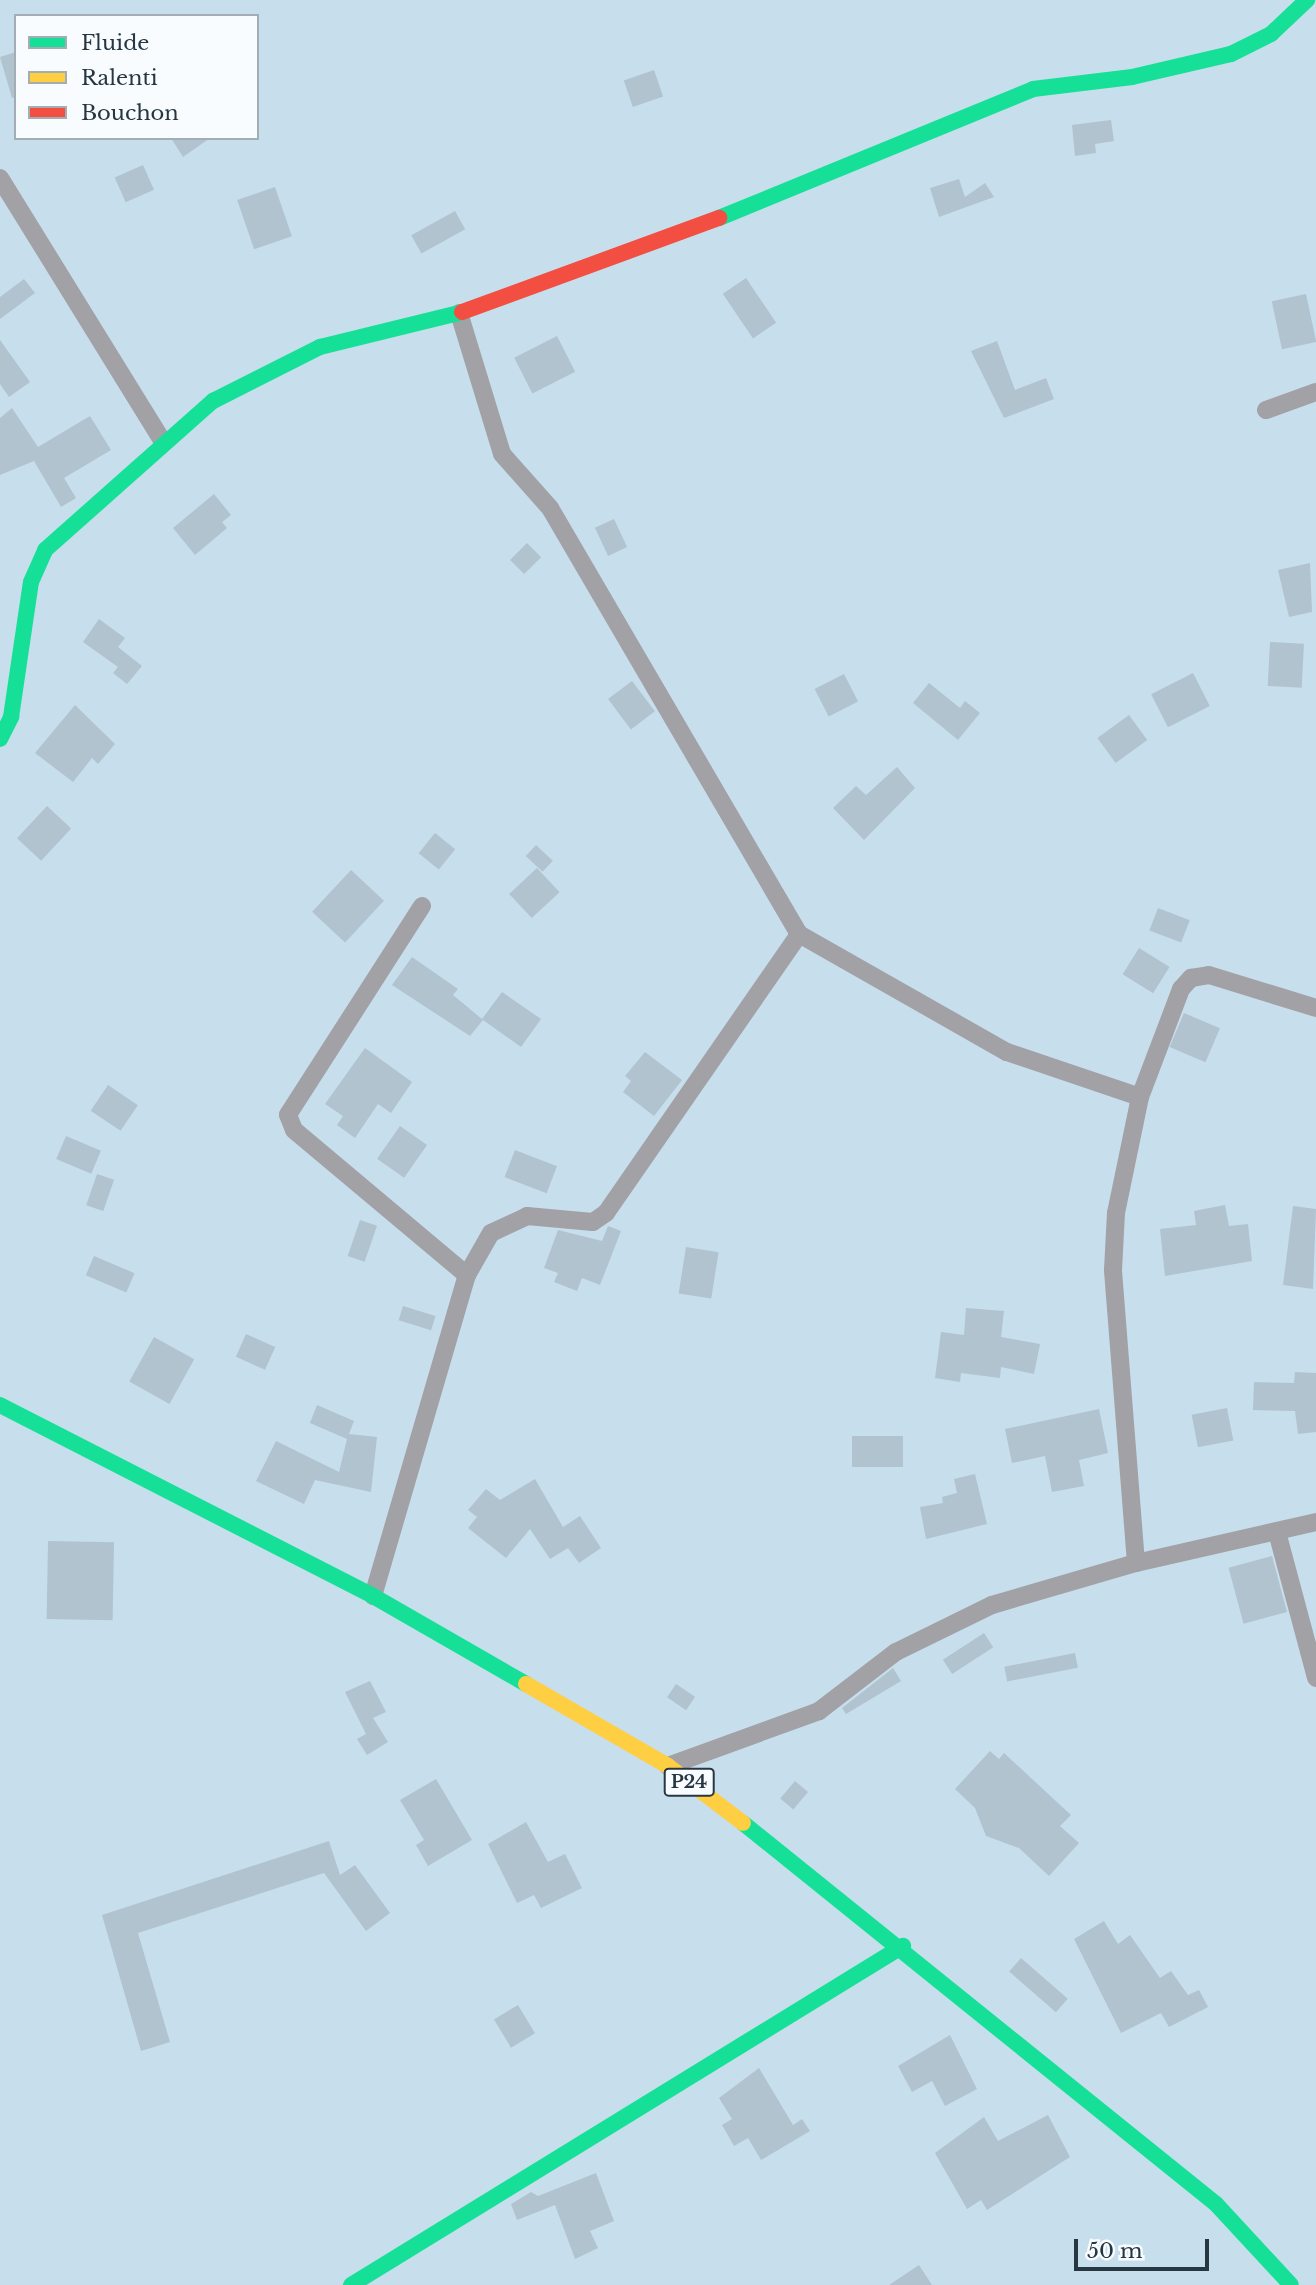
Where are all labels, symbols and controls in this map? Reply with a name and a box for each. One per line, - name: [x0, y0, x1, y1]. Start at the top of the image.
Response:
- legend: [14, 14, 259, 140]
- text: Fluide: [81, 30, 149, 56]
- text: Ralenti: [81, 65, 158, 91]
- text: Bouchon: [81, 100, 179, 126]
- road number: P24: [663, 1768, 715, 1797]
- scale bar: [1078, 2226, 1213, 2270]
- text: 50 m: [1087, 2238, 1142, 2264]

